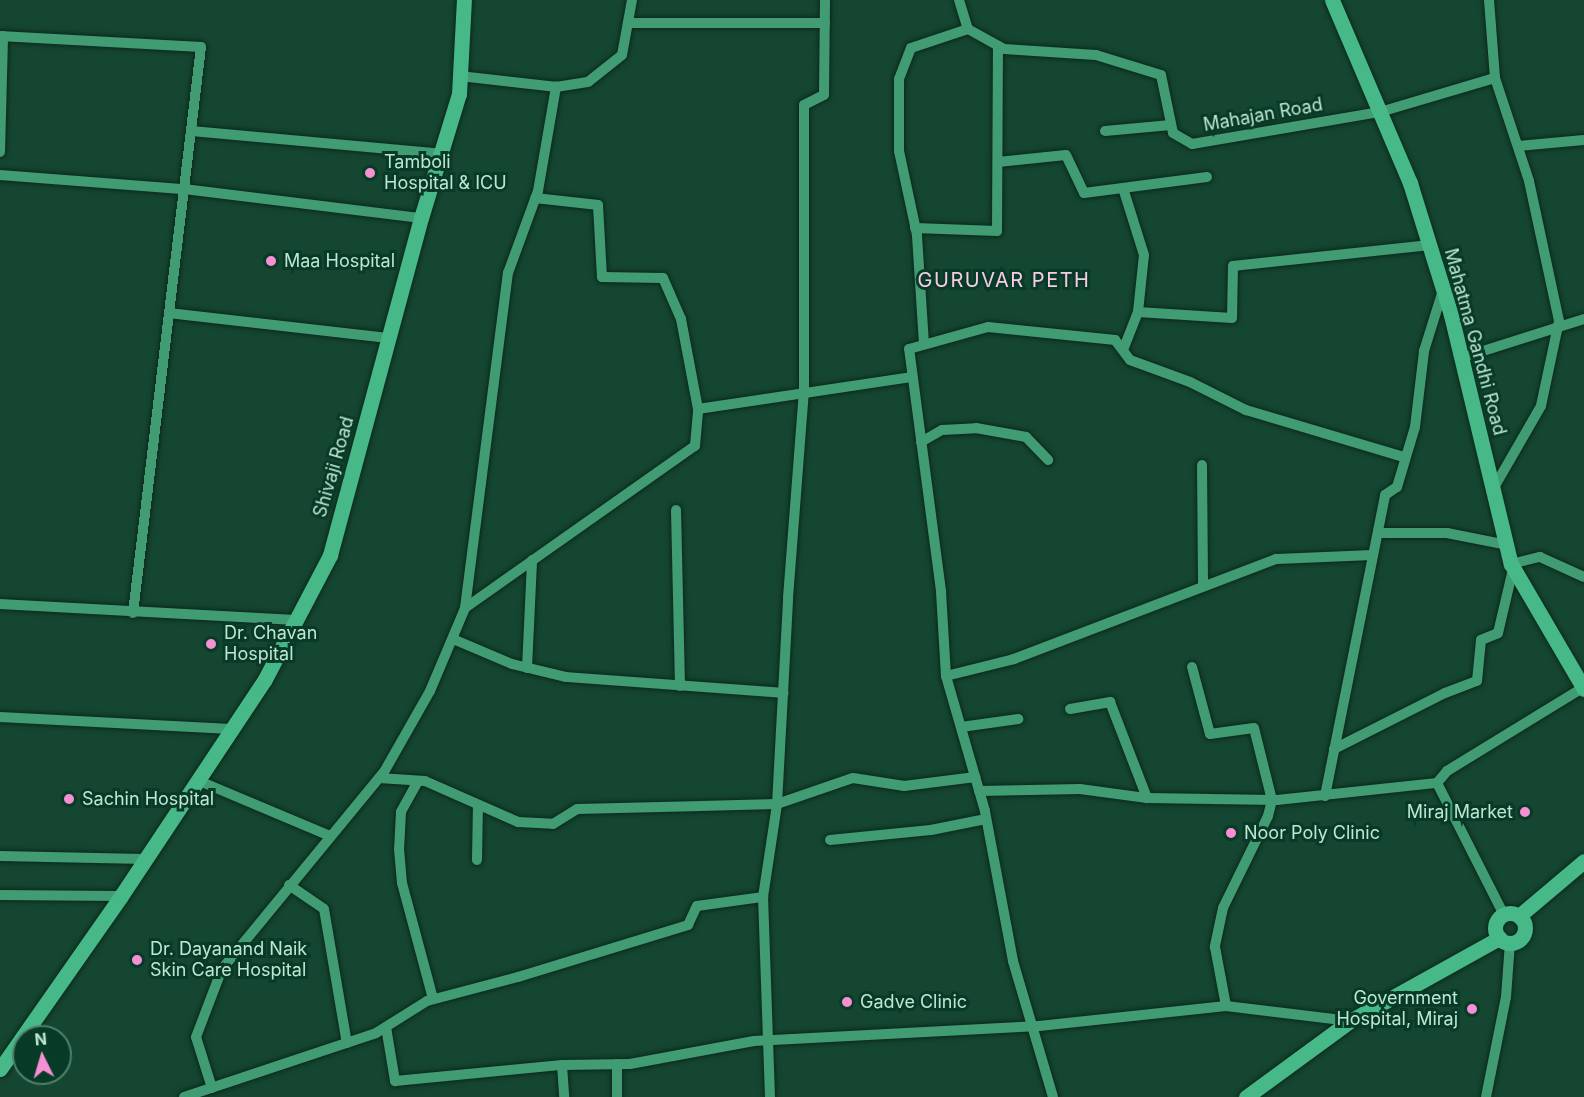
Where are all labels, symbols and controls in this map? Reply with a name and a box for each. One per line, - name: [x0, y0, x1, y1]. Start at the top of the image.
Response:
- street label: Mahajan Road: [1202, 94, 1324, 136]
- place label: Tamboli Hospital & ICU: [384, 152, 507, 195]
- marker: Tamboli Hospital & ICU: [361, 164, 379, 182]
- street label: Mahatma Gandhi Road: [1440, 246, 1510, 438]
- place label: Maa Hospital: [284, 250, 395, 272]
- marker: Maa Hospital: [262, 252, 280, 270]
- district label: GURUVAR PETH: [918, 268, 1090, 292]
- street label: Shivaji Road: [309, 414, 359, 520]
- place label: Dr. Chavan Hospital: [224, 623, 317, 666]
- marker: Dr. Chavan Hospital: [202, 635, 220, 653]
- place label: Sachin Hospital: [82, 788, 214, 810]
- marker: Sachin Hospital: [60, 790, 78, 808]
- place label: Miraj Market: [1407, 801, 1513, 823]
- marker: Miraj Market: [1518, 805, 1532, 819]
- place label: Noor Poly Clinic: [1244, 822, 1380, 844]
- marker: Noor Poly Clinic: [1222, 824, 1240, 842]
- place label: Dr. Dayanand Naik Skin Care Hospital: [150, 939, 307, 982]
- marker: Dr. Dayanand Naik Skin Care Hospital: [128, 951, 146, 969]
- place label: Government Hospital, Miraj: [1336, 988, 1458, 1030]
- place label: Gadve Clinic: [860, 991, 967, 1013]
- marker: Gadve Clinic: [838, 993, 856, 1011]
- marker: Government Hospital, Miraj: [1463, 1000, 1481, 1018]
- north arrow: [12, 1025, 72, 1085]
- text: N: [34, 1029, 48, 1050]

